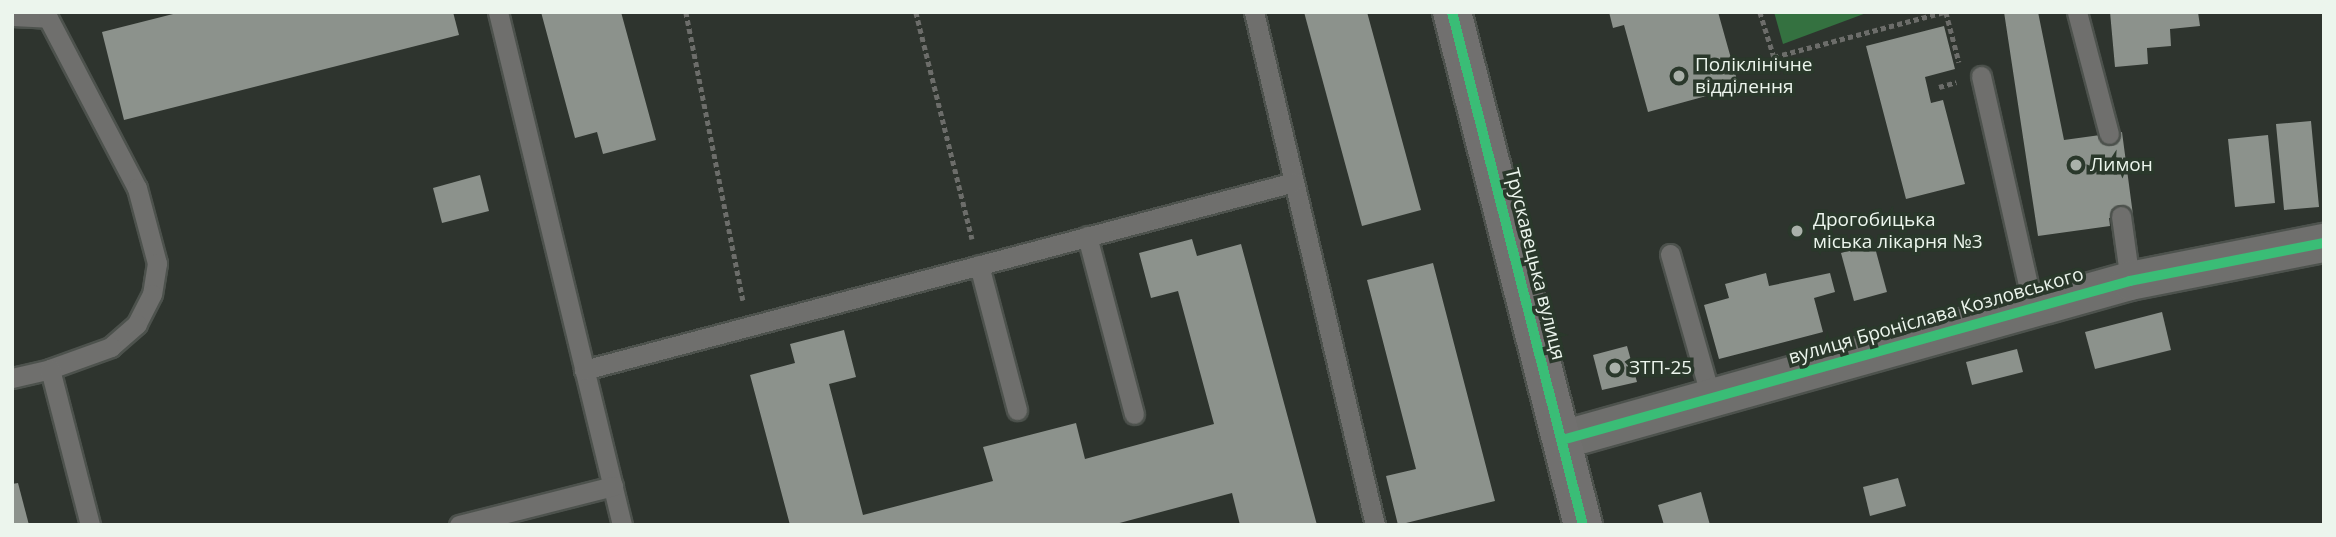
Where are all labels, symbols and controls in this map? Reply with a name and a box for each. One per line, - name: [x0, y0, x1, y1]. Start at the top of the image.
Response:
- place label: Поліклінічне відділення: [1695, 54, 1812, 98]
- marker: Поліклінічне відділення: [1669, 66, 1689, 86]
- place label: Лимон: [2090, 154, 2153, 176]
- marker: Лимон: [2068, 157, 2084, 173]
- street label: Трускавецька вулиця: [1500, 166, 1570, 362]
- place label: Дрогобицька міська лікарня №3: [1813, 209, 1983, 253]
- marker: Дрогобицька міська лікарня №3: [1787, 221, 1807, 241]
- street label: вулиця Броніслава Козловського: [1786, 263, 2086, 369]
- place label: ЗТП-25: [1629, 357, 1692, 379]
- marker: ЗТП-25: [1607, 360, 1623, 376]

